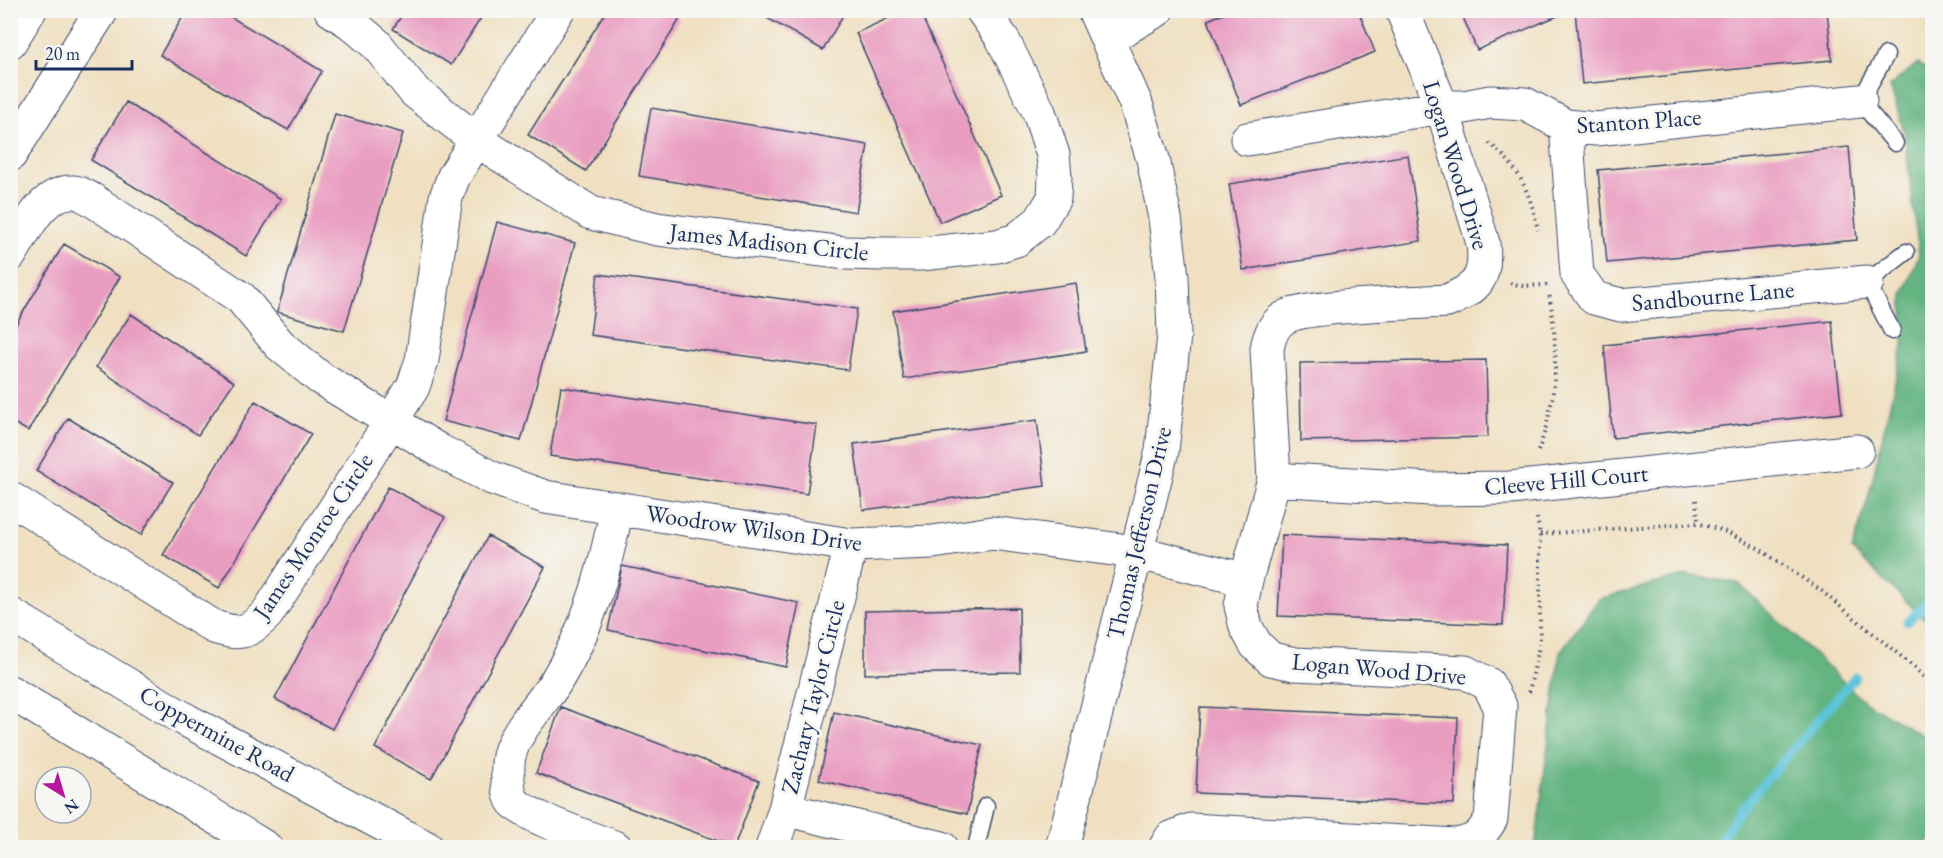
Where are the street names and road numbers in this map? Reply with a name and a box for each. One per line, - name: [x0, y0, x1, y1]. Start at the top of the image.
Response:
- street label: Logan Wood Drive: [1416, 77, 1497, 253]
- street label: Stanton Place: [1575, 101, 1702, 140]
- street label: James Madison Circle: [666, 215, 870, 267]
- street label: Sandbourne Lane: [1630, 273, 1795, 318]
- street label: Thomas Jefferson Drive: [1099, 423, 1178, 642]
- street label: James Monroe Circle: [244, 447, 380, 626]
- street label: Cleeve Hill Court: [1483, 457, 1650, 502]
- street label: Woodrow Wilson Drive: [644, 497, 864, 558]
- street label: Zachary Taylor Circle: [773, 597, 852, 797]
- street label: Logan Wood Drive: [1291, 645, 1468, 692]
- street label: Coppermine Road: [134, 678, 301, 789]

